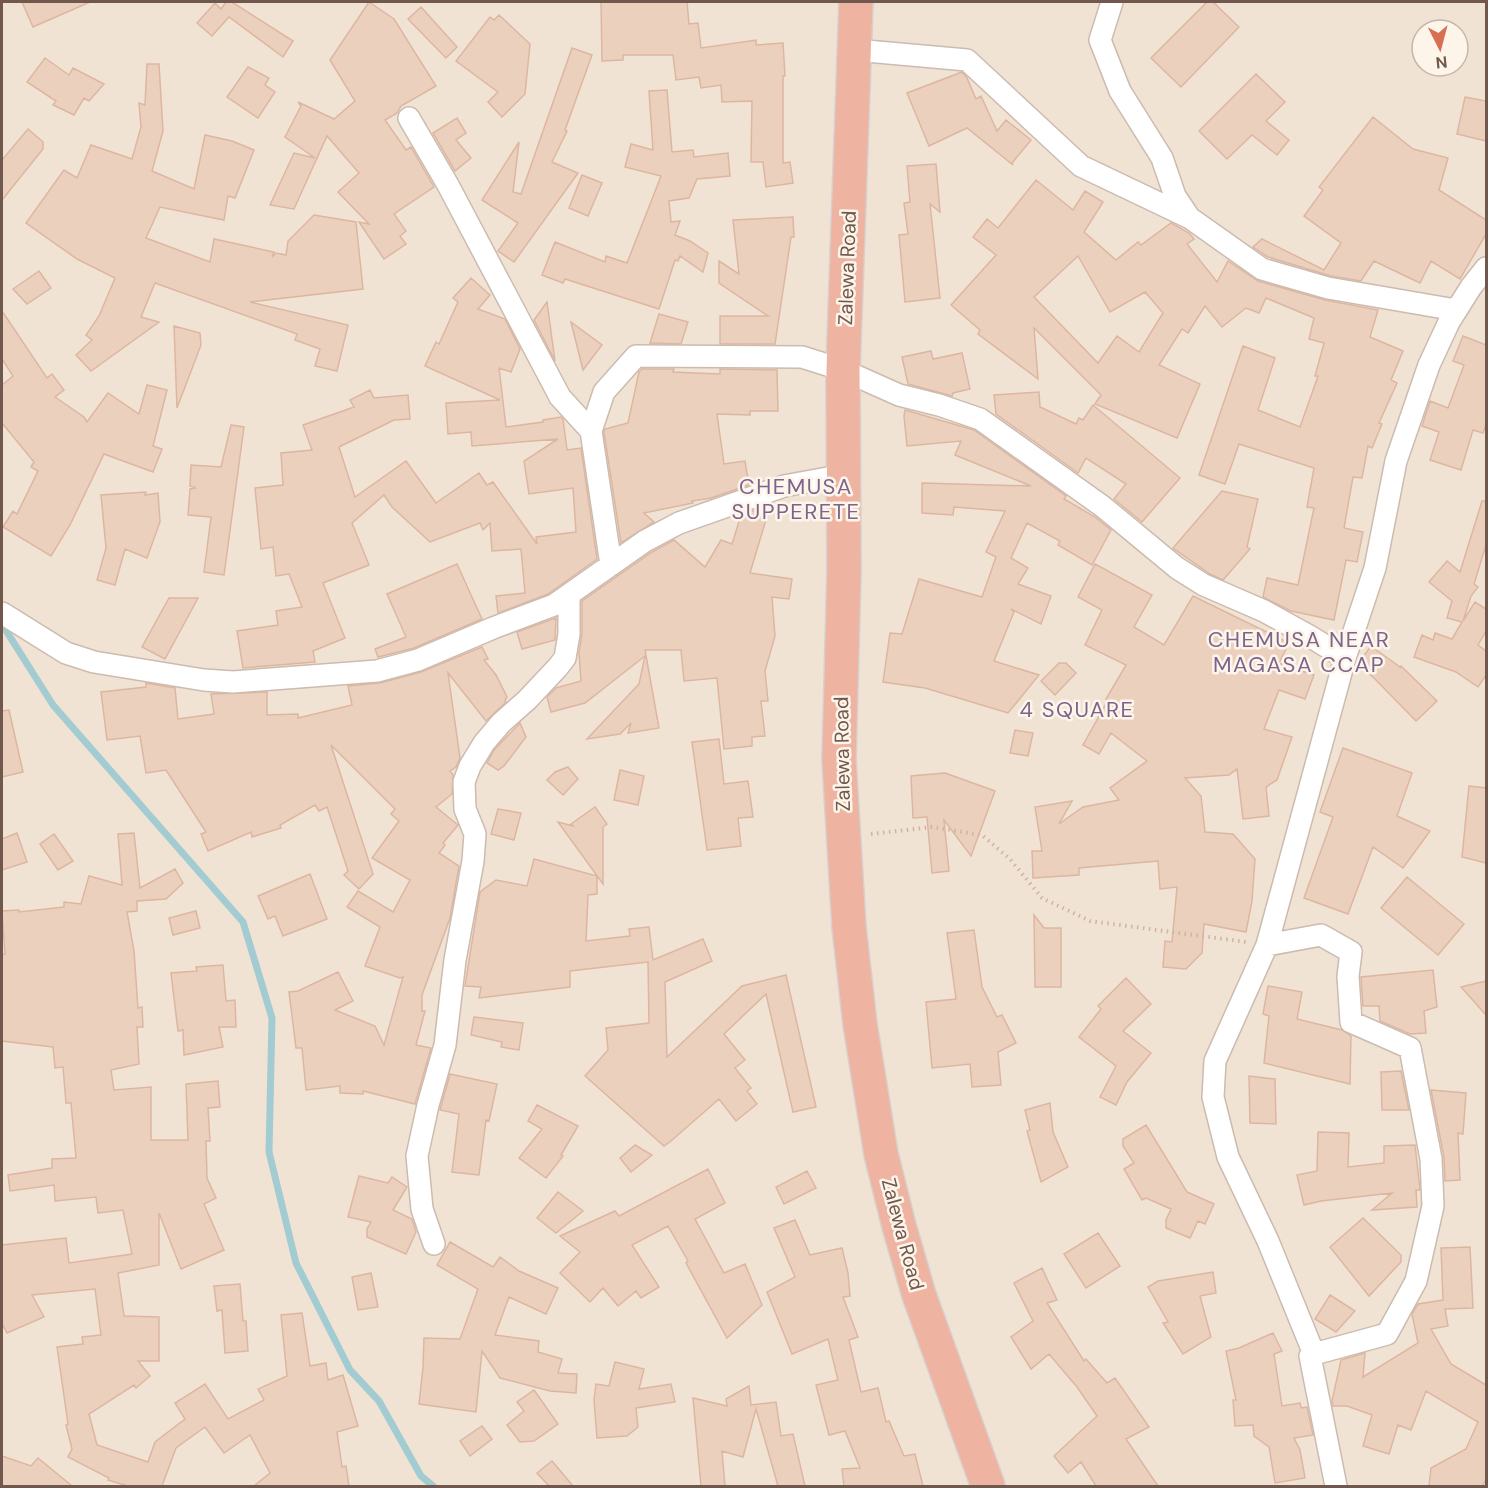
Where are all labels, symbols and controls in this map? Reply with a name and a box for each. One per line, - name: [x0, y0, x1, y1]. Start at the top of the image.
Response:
- north arrow: [1410, 18, 1470, 78]
- text: N: [1435, 51, 1448, 73]
- street label: Zalewa Road: [832, 210, 862, 326]
- district label: CHEMUSA SUPPERETE: [732, 472, 860, 526]
- district label: CHEMUSA NEAR MAGASA CCAP: [1208, 625, 1390, 679]
- district label: 4 SQUARE: [1020, 695, 1134, 724]
- street label: Zalewa Road: [828, 696, 856, 812]
- street label: Zalewa Road: [876, 1175, 930, 1293]

